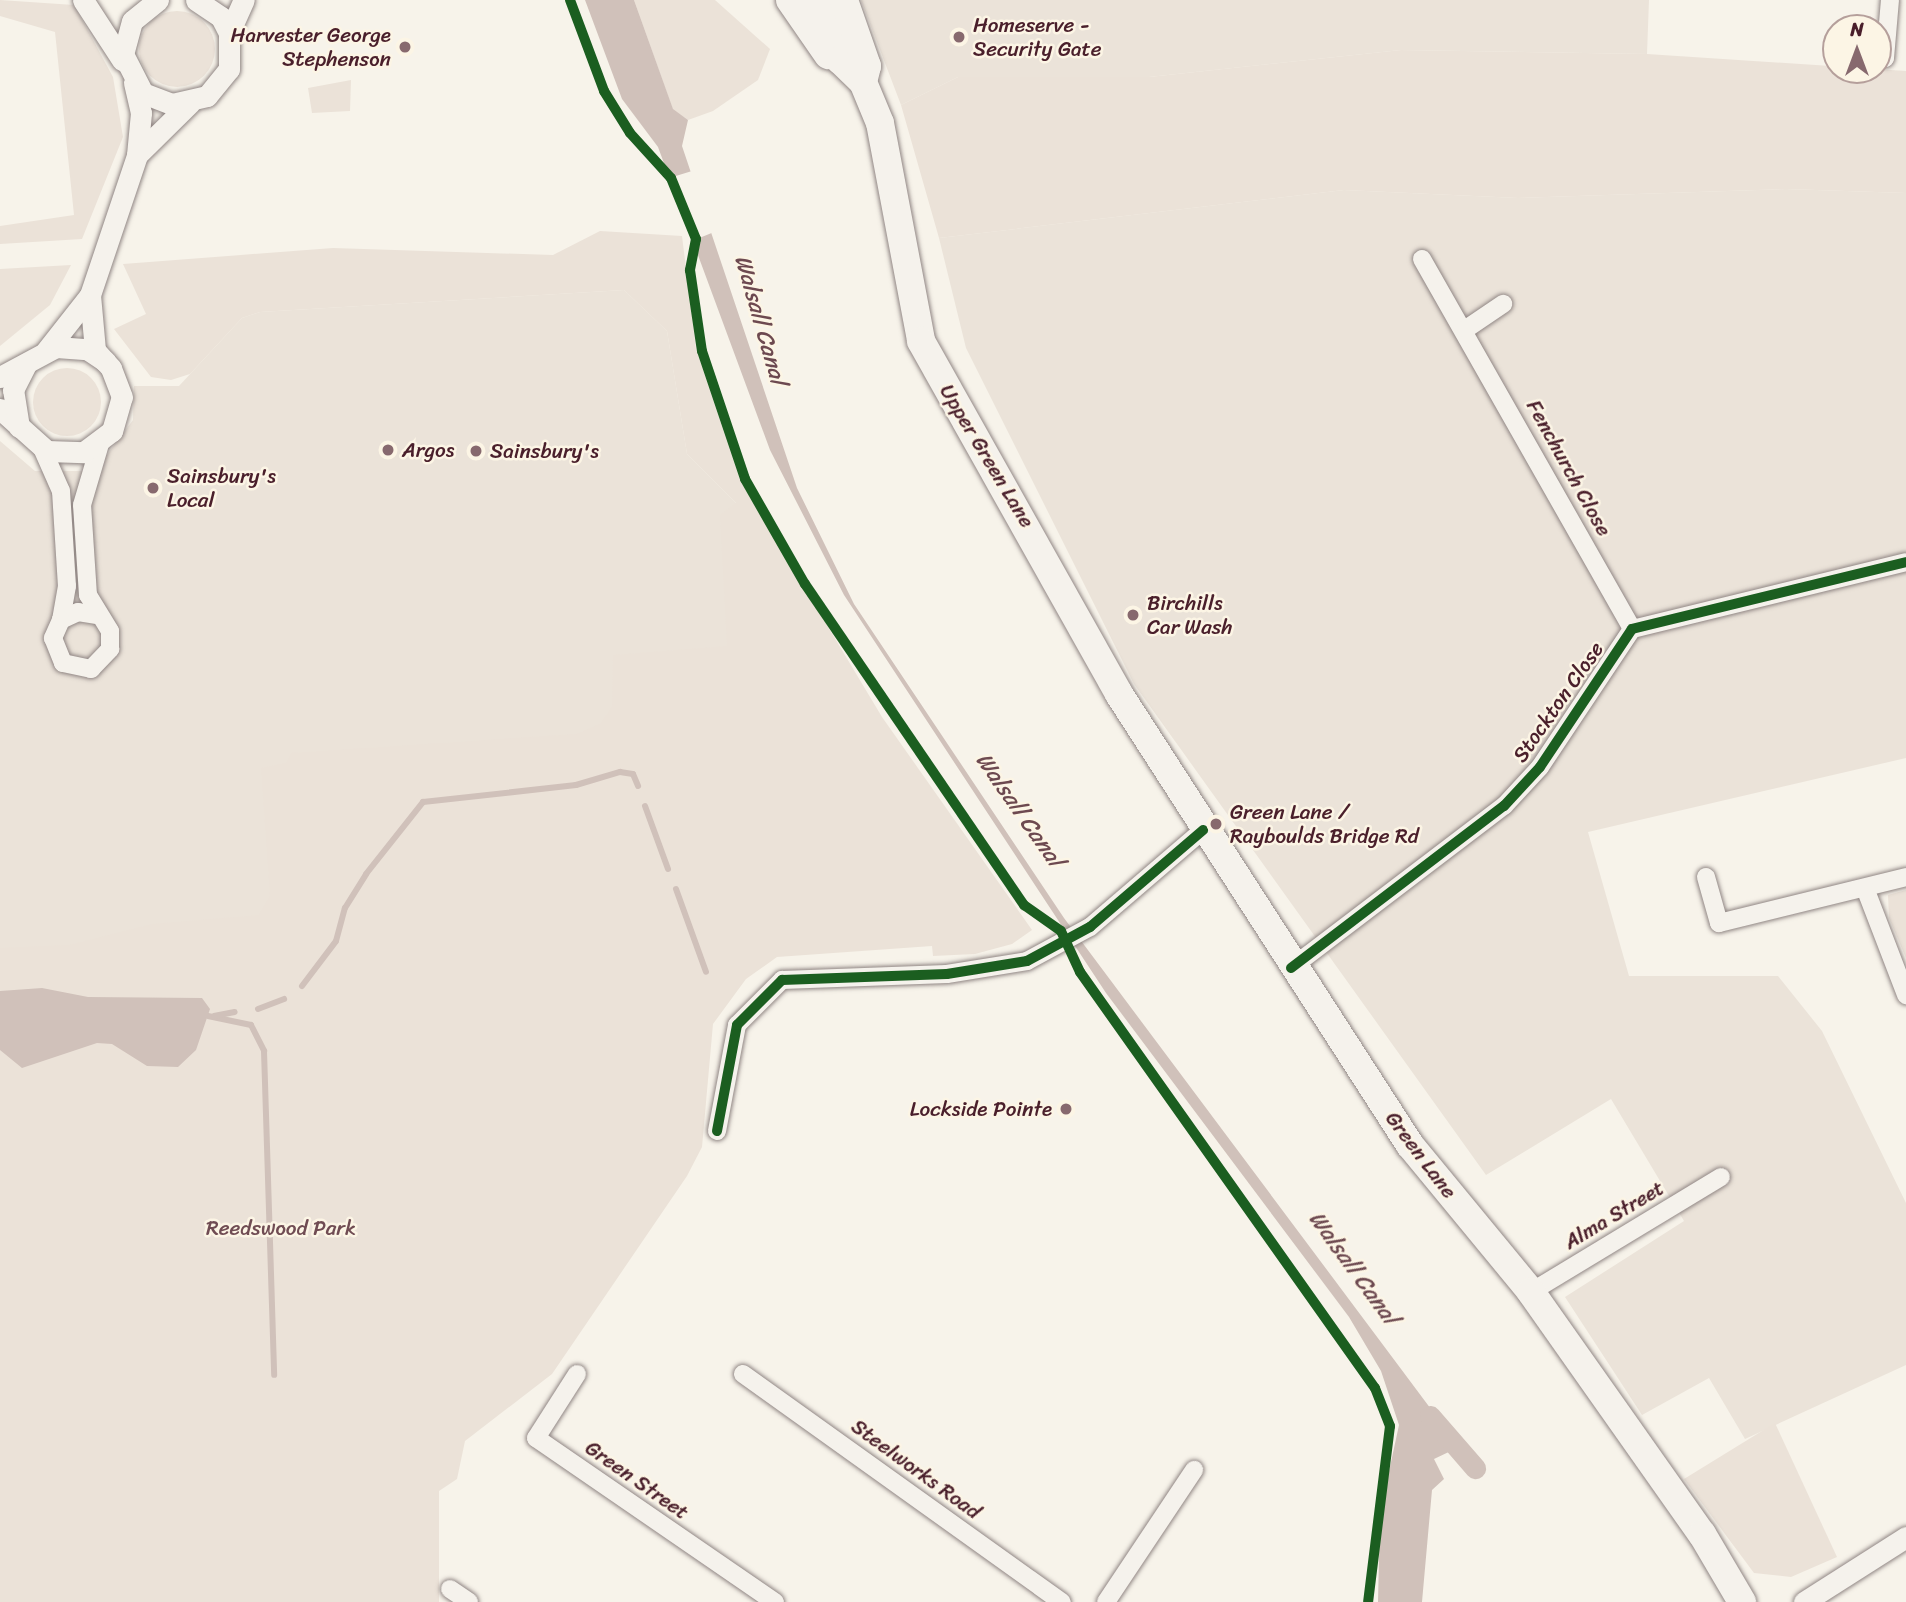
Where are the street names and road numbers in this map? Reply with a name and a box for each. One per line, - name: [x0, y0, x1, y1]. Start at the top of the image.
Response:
- street label: Upper Green Lane: [934, 379, 1040, 533]
- street label: Fenchurch Close: [1521, 395, 1617, 541]
- street label: Stockton Close: [1507, 637, 1609, 767]
- street label: Green Lane: [1380, 1107, 1462, 1203]
- street label: Alma Street: [1559, 1175, 1669, 1255]
- street label: Steelworks Road: [846, 1414, 986, 1524]
- street label: Green Street: [580, 1435, 694, 1525]

